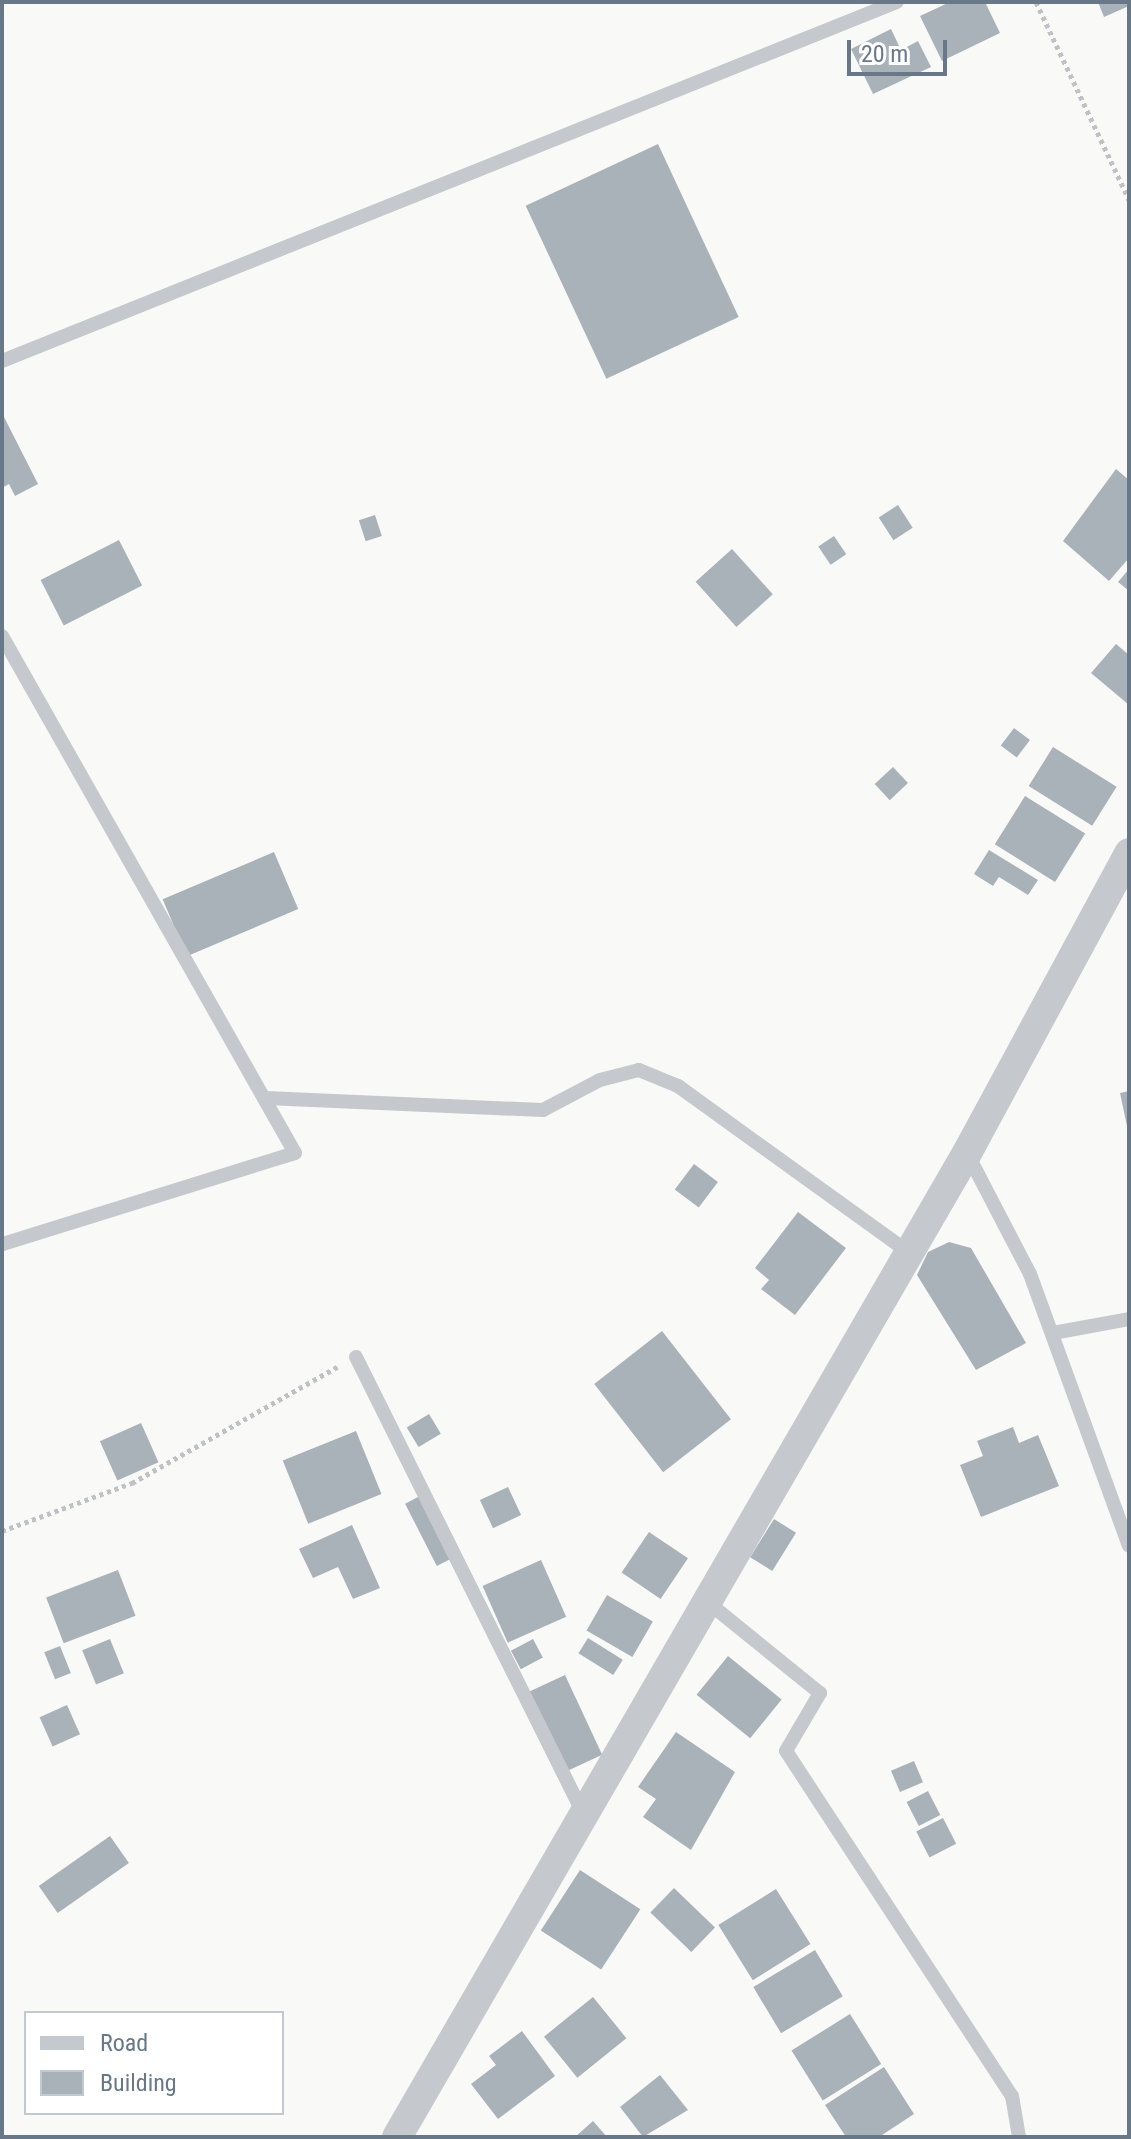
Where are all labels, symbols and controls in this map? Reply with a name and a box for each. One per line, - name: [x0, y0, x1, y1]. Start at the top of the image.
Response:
- scale bar: [851, 24, 951, 74]
- text: 20 m: [861, 40, 908, 68]
- legend: [24, 2011, 284, 2115]
- text: Road: [100, 2029, 148, 2057]
- text: Building: [100, 2069, 177, 2097]

